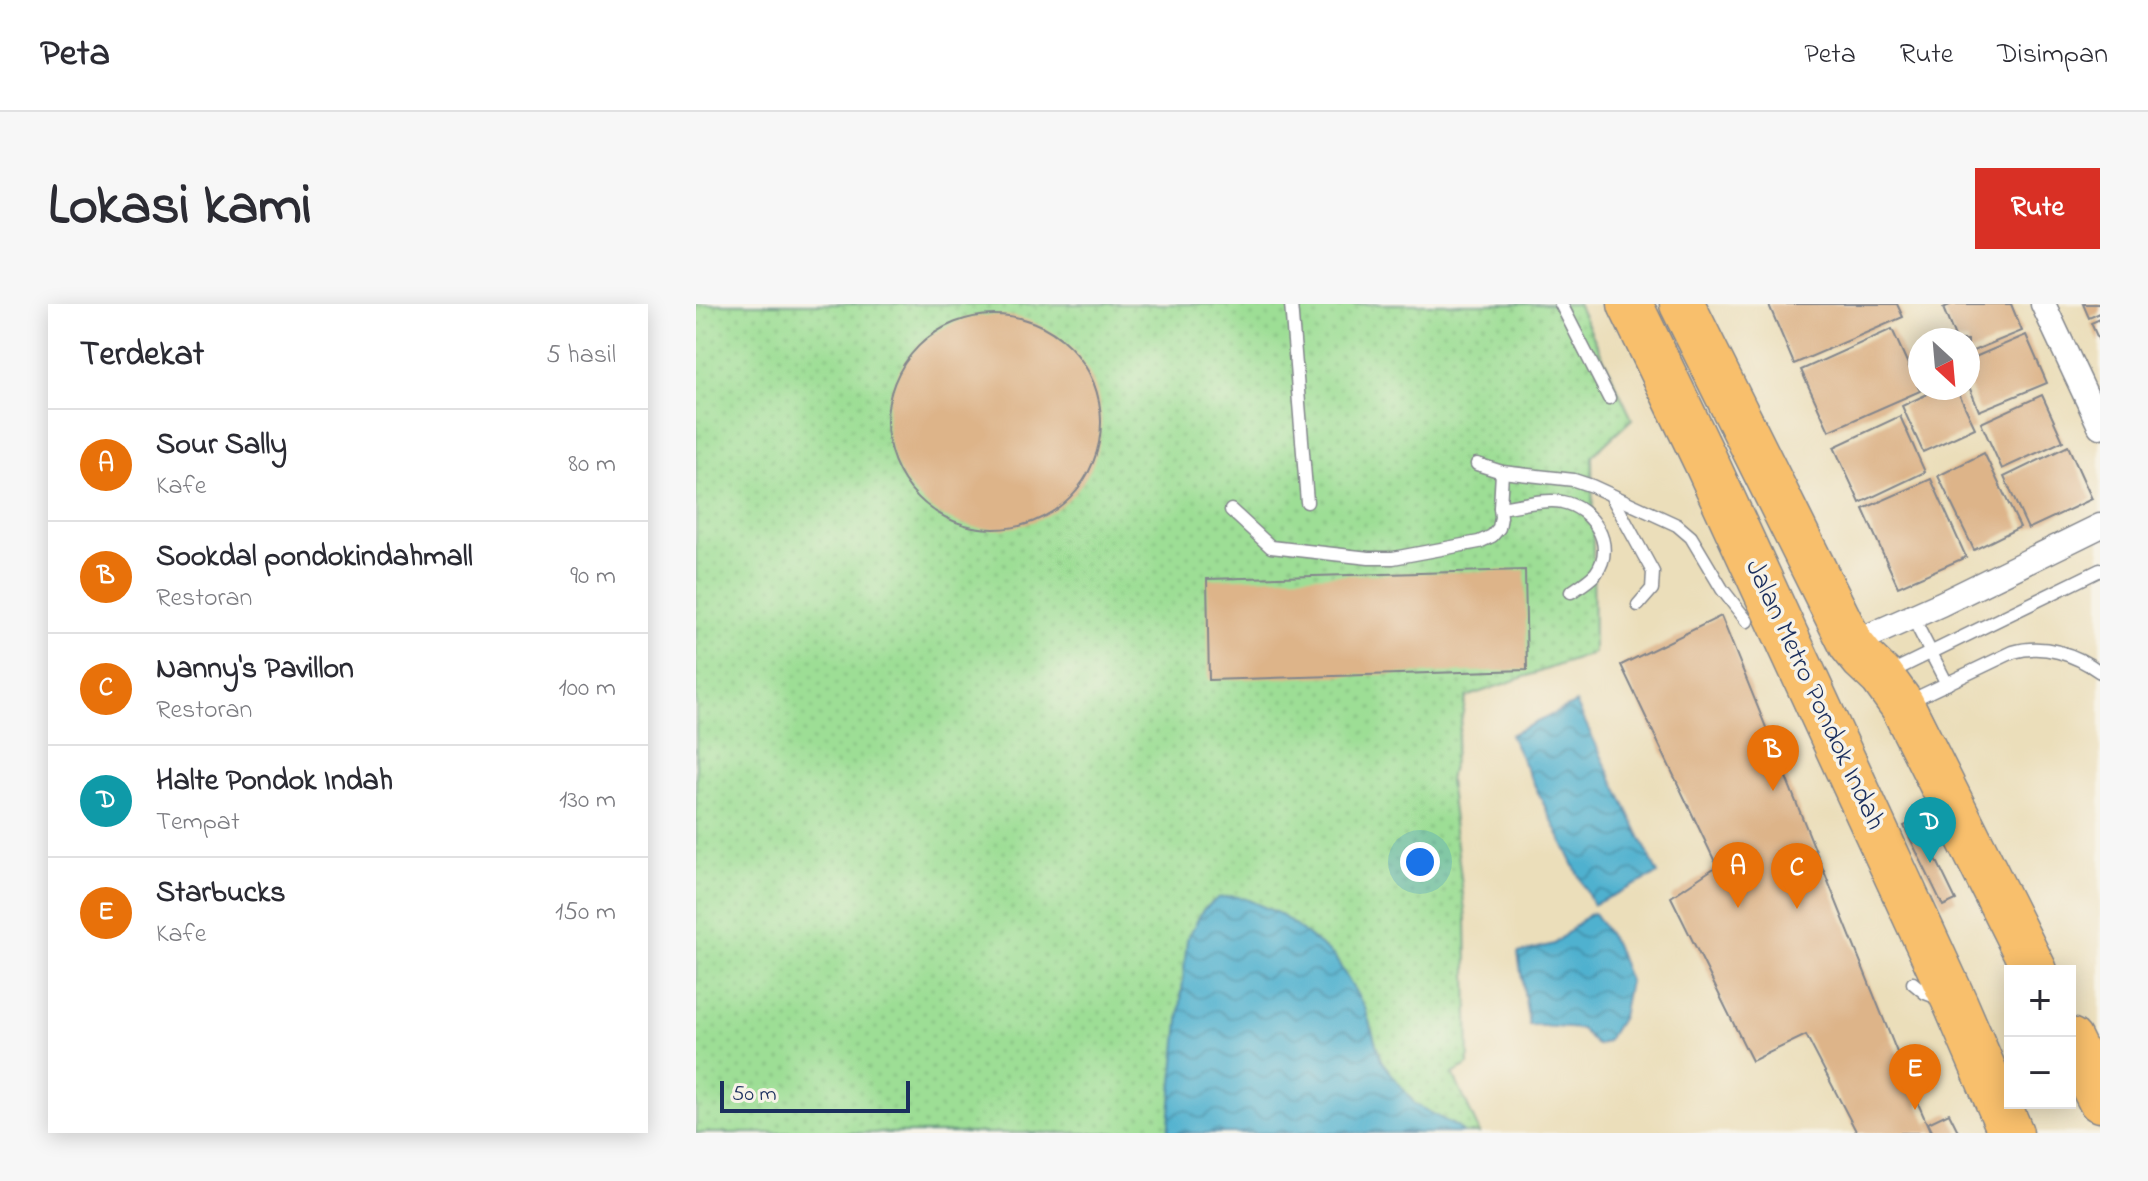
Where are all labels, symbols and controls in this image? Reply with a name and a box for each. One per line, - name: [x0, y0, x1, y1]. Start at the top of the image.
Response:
- text: Peta: [40, 27, 110, 83]
- text: Peta: [1804, 35, 1856, 76]
- text: Rute: [1900, 35, 1953, 76]
- text: Disimpan: [1997, 35, 2108, 76]
- text: Lokasi kami: [48, 168, 312, 249]
- button: Rute: [1975, 168, 2100, 249]
- north arrow: [1908, 328, 1980, 400]
- text: Terdekat: [80, 331, 204, 381]
- text: 5 hasil: [546, 337, 616, 375]
- text: Sour Sally: [156, 424, 287, 468]
- text: A: [98, 446, 114, 484]
- text: 80 m: [568, 446, 616, 484]
- text: Kafe: [156, 468, 206, 506]
- text: Sookdal pondokindahmall: [156, 536, 473, 580]
- street label: Jalan Metro Pondok Indah: [1733, 553, 1895, 837]
- text: B: [97, 558, 115, 596]
- text: 90 m: [570, 558, 616, 596]
- text: Restoran: [156, 580, 252, 618]
- text: Nanny's Pavillon: [156, 648, 354, 692]
- text: C: [99, 670, 113, 708]
- text: 100 m: [559, 670, 616, 708]
- text: Restoran: [156, 692, 252, 730]
- pin: B: [1747, 725, 1799, 791]
- text: Halte Pondok Indah: [156, 760, 393, 804]
- text: D: [96, 782, 116, 820]
- text: 130 m: [559, 782, 616, 820]
- pin: D: [1904, 797, 1956, 863]
- text: Tempat: [156, 804, 240, 842]
- your location: [1400, 842, 1440, 882]
- pin: A: [1712, 842, 1764, 908]
- pin: C: [1771, 843, 1823, 909]
- text: Starbucks: [156, 872, 285, 916]
- text: E: [98, 894, 114, 932]
- text: 150 m: [555, 894, 616, 932]
- text: Kafe: [156, 916, 206, 954]
- map controls: [2004, 965, 2076, 1109]
- button: +: [2004, 965, 2076, 1037]
- button: −: [2004, 1037, 2076, 1109]
- pin: E: [1889, 1044, 1941, 1110]
- scale bar: [720, 1077, 910, 1113]
- text: 50 m: [732, 1079, 777, 1111]

